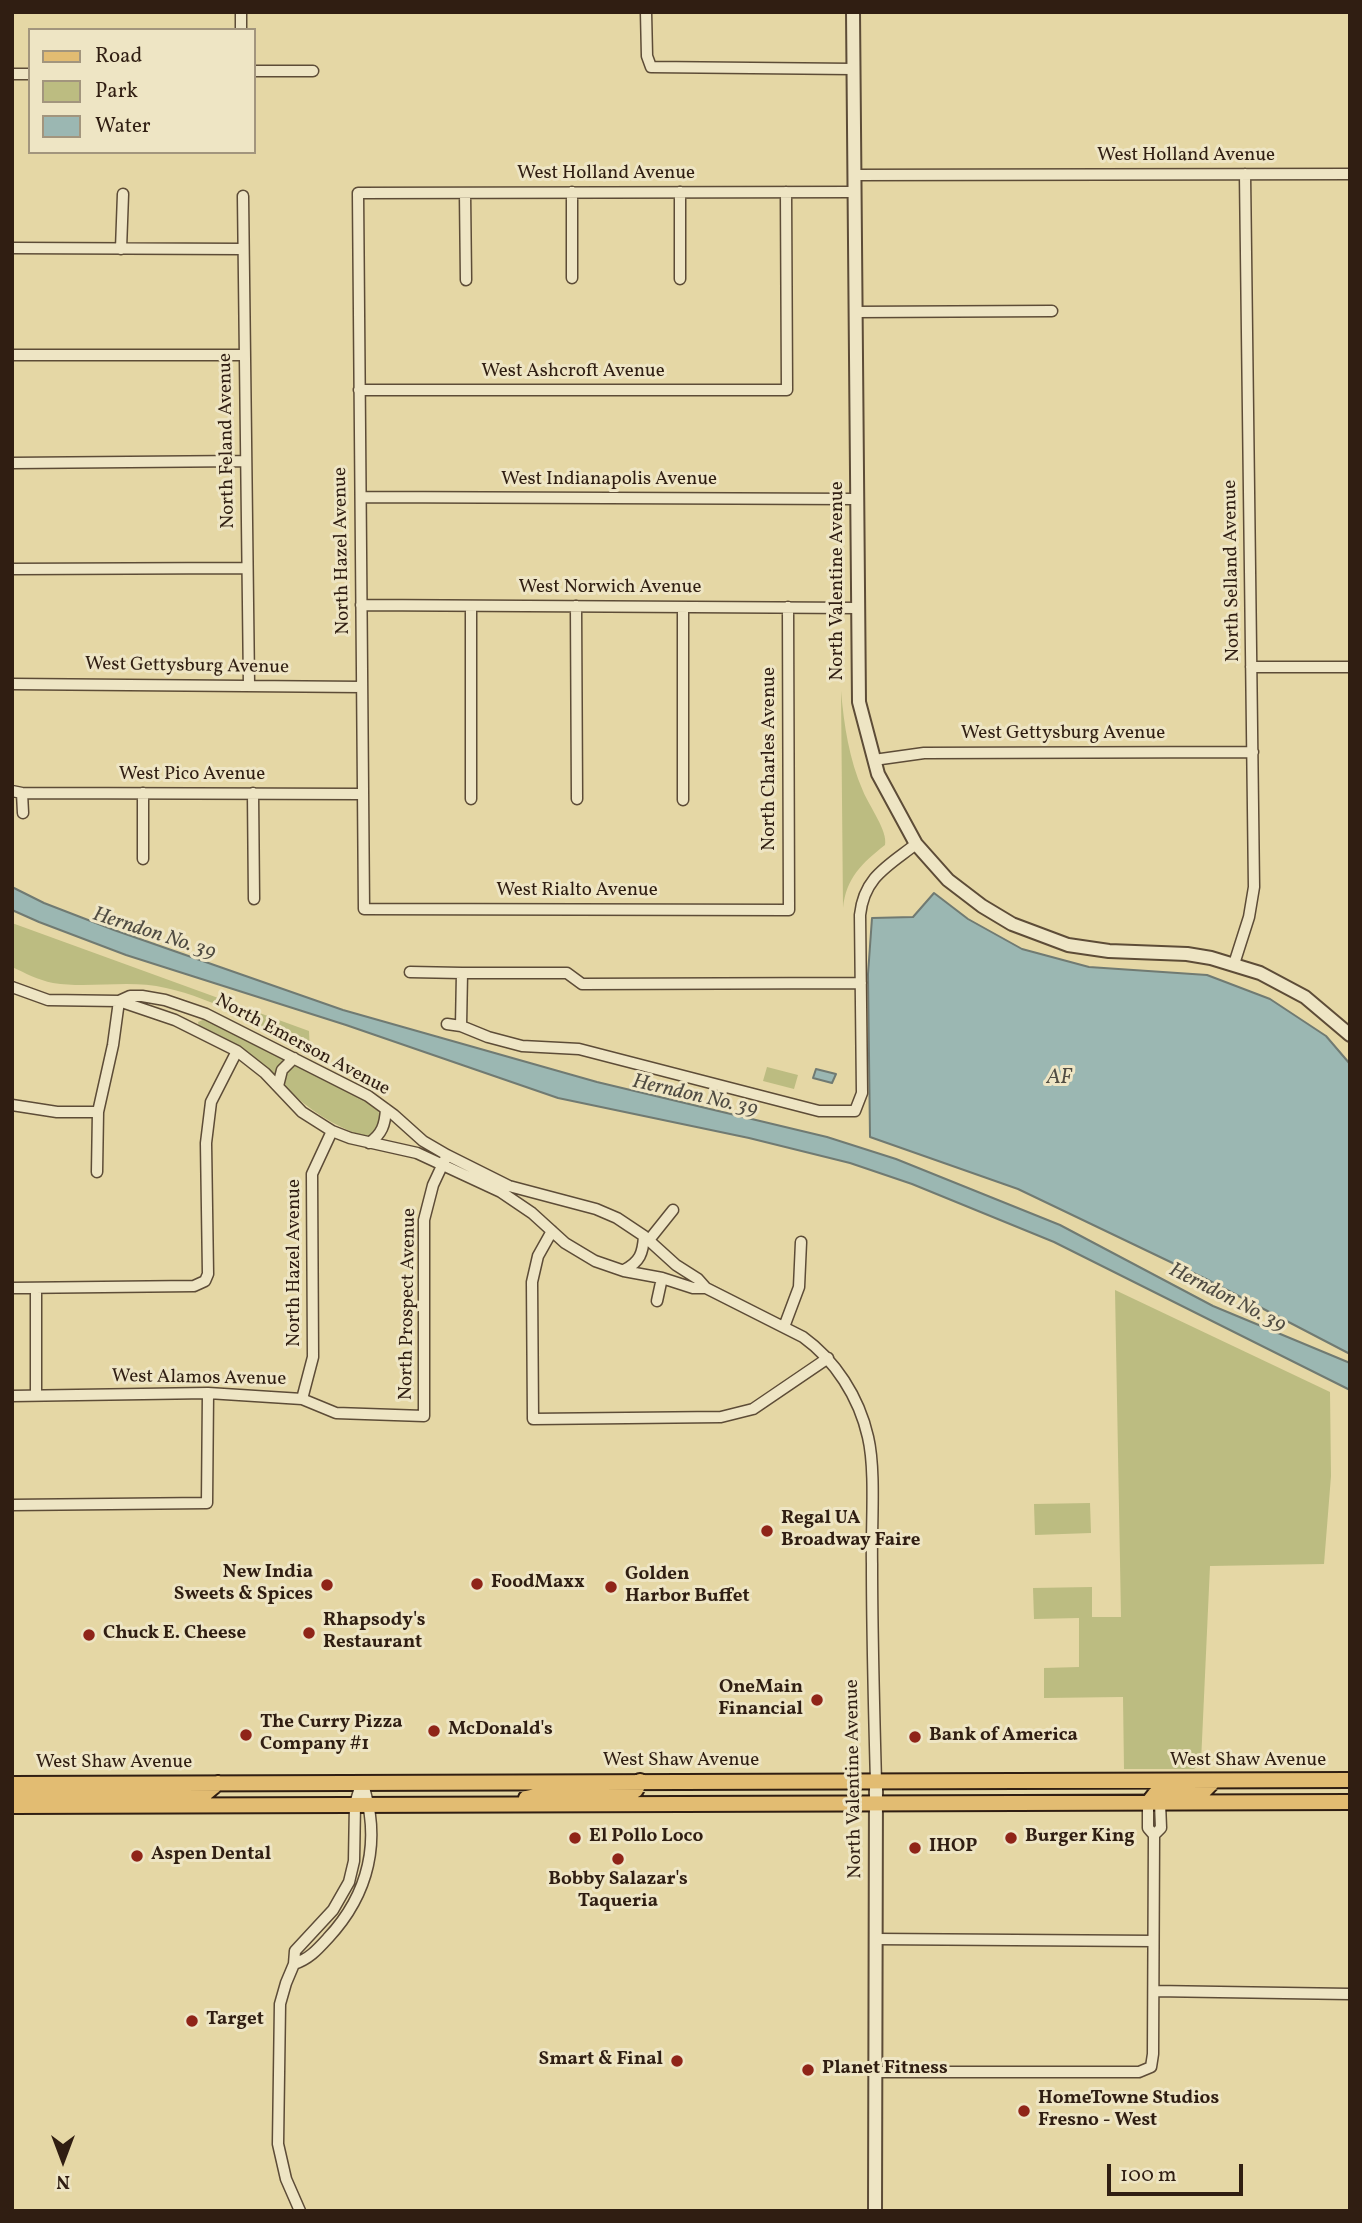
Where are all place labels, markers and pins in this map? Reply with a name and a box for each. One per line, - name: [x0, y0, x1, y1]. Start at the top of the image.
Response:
- place label: Regal UA Broadway Faire: [781, 1509, 921, 1553]
- marker: Regal UA Broadway Faire: [759, 1523, 775, 1539]
- place label: New India Sweets & Spices: [174, 1563, 313, 1607]
- place label: Golden Harbor Buffet: [625, 1565, 750, 1609]
- place label: FoodMaxx: [491, 1573, 585, 1595]
- marker: FoodMaxx: [469, 1576, 485, 1592]
- marker: New India Sweets & Spices: [319, 1577, 335, 1593]
- marker: Golden Harbor Buffet: [603, 1579, 619, 1595]
- place label: Rhapsody's Restaurant: [323, 1611, 425, 1655]
- place label: Chuck E. Cheese: [103, 1624, 246, 1646]
- marker: Rhapsody's Restaurant: [301, 1625, 317, 1641]
- marker: Chuck E. Cheese: [81, 1627, 97, 1643]
- place label: OneMain Financial: [718, 1678, 803, 1722]
- marker: OneMain Financial: [809, 1692, 825, 1708]
- place label: The Curry Pizza Company #1: [260, 1713, 403, 1757]
- place label: McDonald's: [448, 1720, 553, 1742]
- marker: McDonald's: [426, 1723, 442, 1739]
- place label: Bank of America: [929, 1726, 1078, 1748]
- marker: The Curry Pizza Company #1: [238, 1727, 254, 1743]
- marker: Bank of America: [907, 1729, 923, 1745]
- place label: El Pollo Loco: [589, 1827, 703, 1849]
- place label: Burger King: [1025, 1827, 1135, 1849]
- marker: El Pollo Loco: [567, 1830, 583, 1846]
- marker: Burger King: [1003, 1830, 1019, 1846]
- place label: IHOP: [929, 1837, 977, 1859]
- marker: IHOP: [907, 1840, 923, 1856]
- place label: Aspen Dental: [151, 1845, 271, 1867]
- marker: Aspen Dental: [129, 1848, 145, 1864]
- marker: Bobby Salazar's Taqueria: [610, 1851, 626, 1867]
- place label: Bobby Salazar's Taqueria: [548, 1870, 688, 1914]
- place label: Target: [206, 2010, 264, 2032]
- marker: Target: [184, 2013, 200, 2029]
- place label: Smart & Final: [539, 2050, 663, 2072]
- marker: Smart & Final: [669, 2053, 685, 2069]
- place label: Planet Fitness: [822, 2059, 948, 2081]
- marker: Planet Fitness: [800, 2062, 816, 2078]
- place label: HomeTowne Studios Fresno - West: [1038, 2089, 1219, 2133]
- marker: HomeTowne Studios Fresno - West: [1016, 2103, 1032, 2119]

